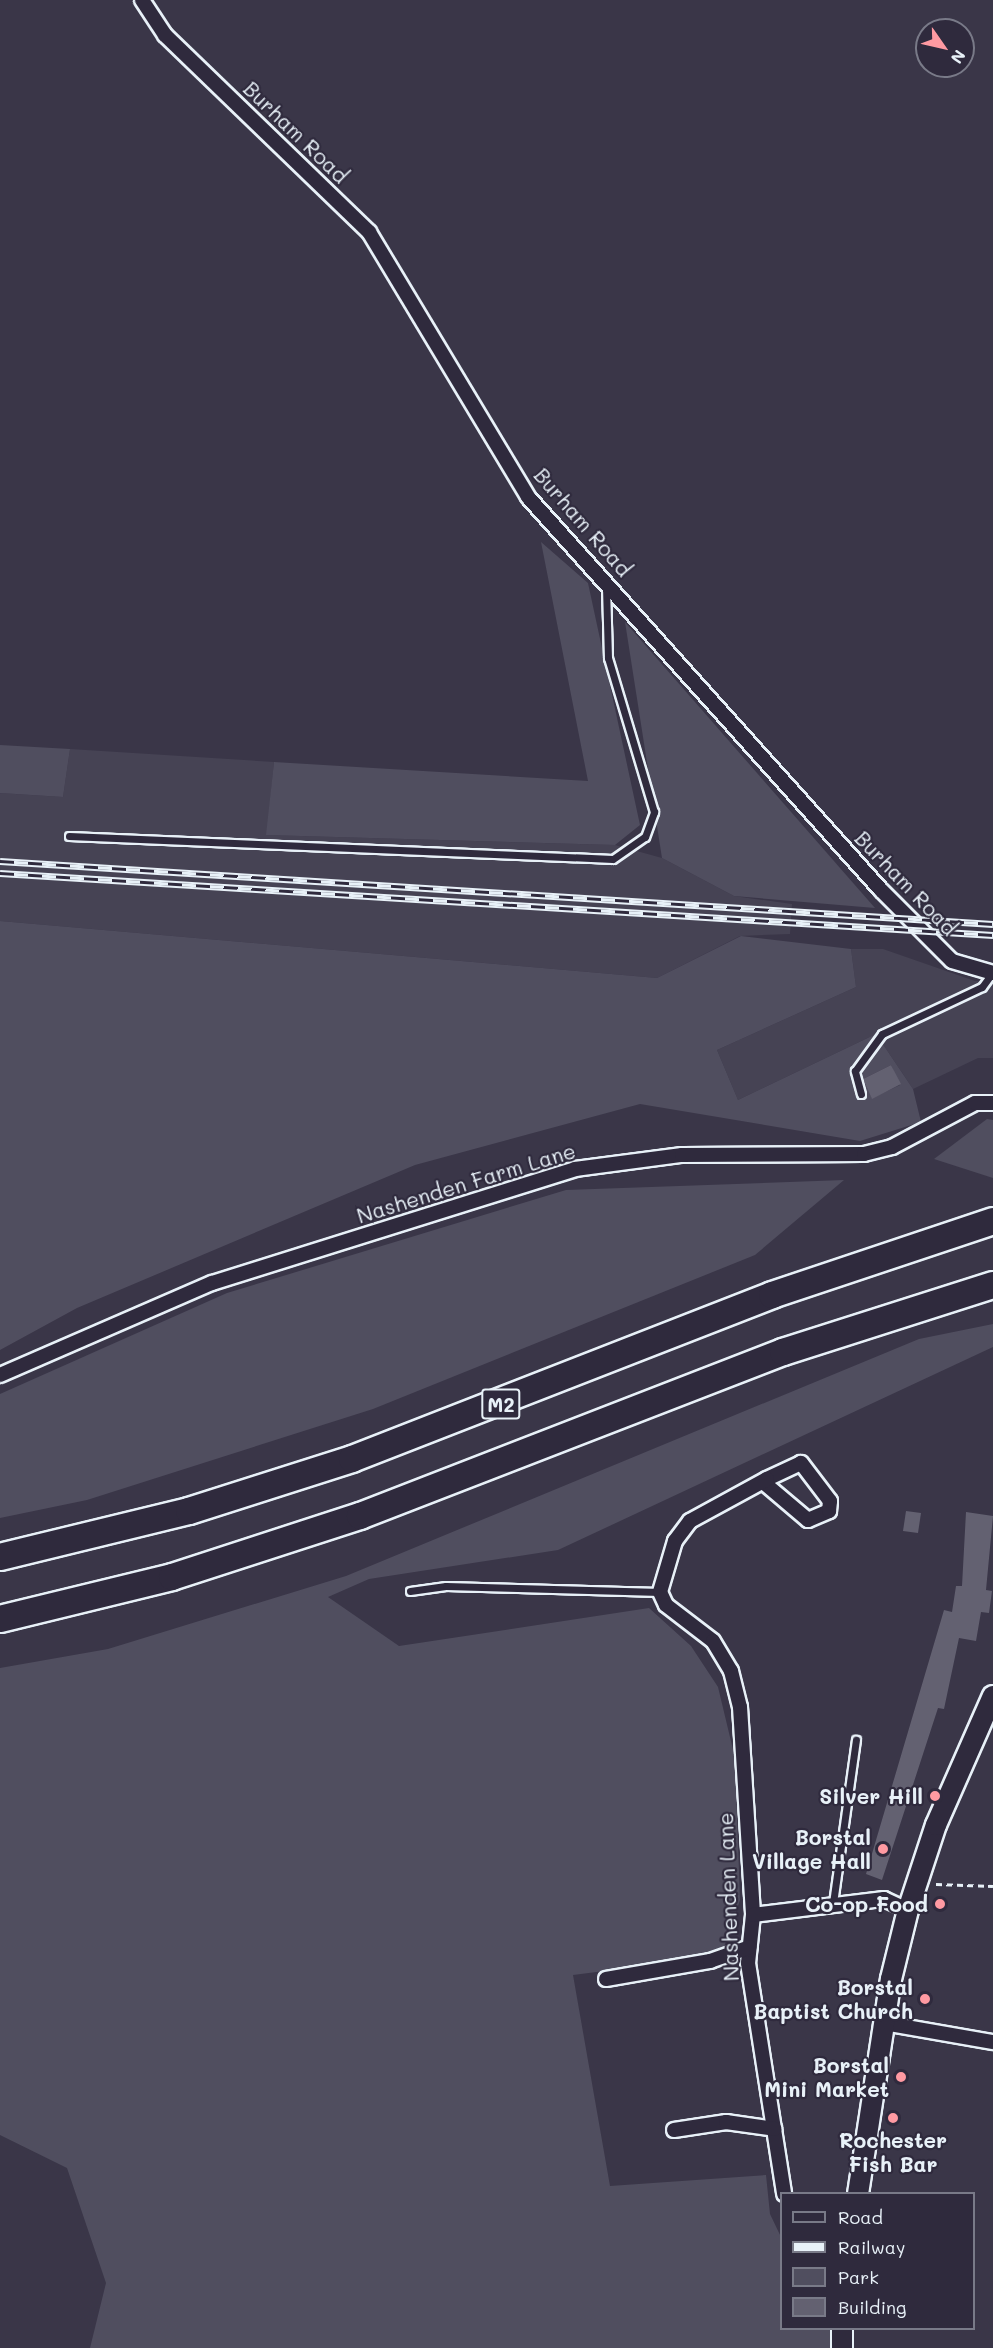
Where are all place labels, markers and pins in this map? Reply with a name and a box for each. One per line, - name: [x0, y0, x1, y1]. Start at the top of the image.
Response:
- place label: Silver Hill: [819, 1783, 923, 1809]
- marker: Silver Hill: [928, 1789, 942, 1803]
- place label: Borstal Village Hall: [752, 1824, 871, 1874]
- marker: Borstal Village Hall: [876, 1842, 890, 1856]
- place label: Co-op Food: [805, 1891, 928, 1917]
- marker: Co-op Food: [933, 1897, 947, 1911]
- place label: Borstal Baptist Church: [753, 1974, 913, 2024]
- marker: Borstal Baptist Church: [918, 1992, 932, 2006]
- place label: Borstal Mini Market: [764, 2052, 889, 2102]
- marker: Borstal Mini Market: [894, 2070, 908, 2084]
- marker: Rochester Fish Bar: [886, 2111, 900, 2125]
- place label: Rochester Fish Bar: [839, 2127, 947, 2177]

